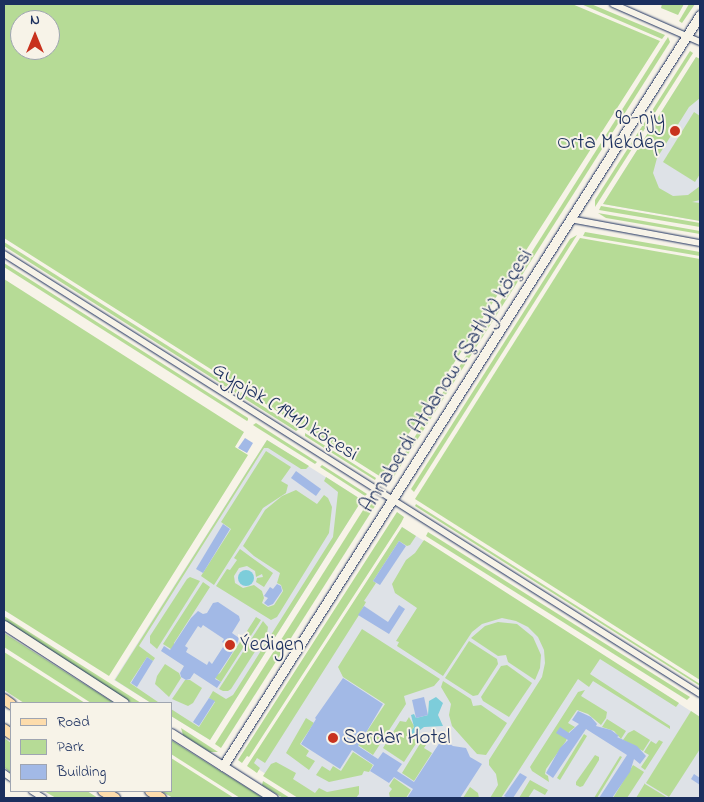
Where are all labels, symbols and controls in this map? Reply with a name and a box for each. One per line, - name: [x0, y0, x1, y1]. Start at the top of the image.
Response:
- north arrow: [10, 10, 60, 60]
- text: N: [30, 10, 40, 31]
- place label: 90-njy Orta Mekdep: [557, 106, 665, 156]
- marker: 90-njy Orta Mekdep: [669, 125, 681, 137]
- street label: Annaberdi Atdanow (Şatlyk) köçesi: [355, 245, 539, 517]
- street label: Gypjak (1941) köçesi: [207, 357, 363, 467]
- place label: Ýedigen: [240, 632, 304, 658]
- marker: Ýedigen: [224, 639, 236, 651]
- legend: [10, 702, 172, 792]
- text: Road: [57, 711, 90, 733]
- place label: Serdar Hotel: [343, 725, 450, 751]
- marker: Serdar Hotel: [327, 732, 339, 744]
- text: Park: [57, 736, 84, 758]
- text: Building: [57, 761, 106, 783]

